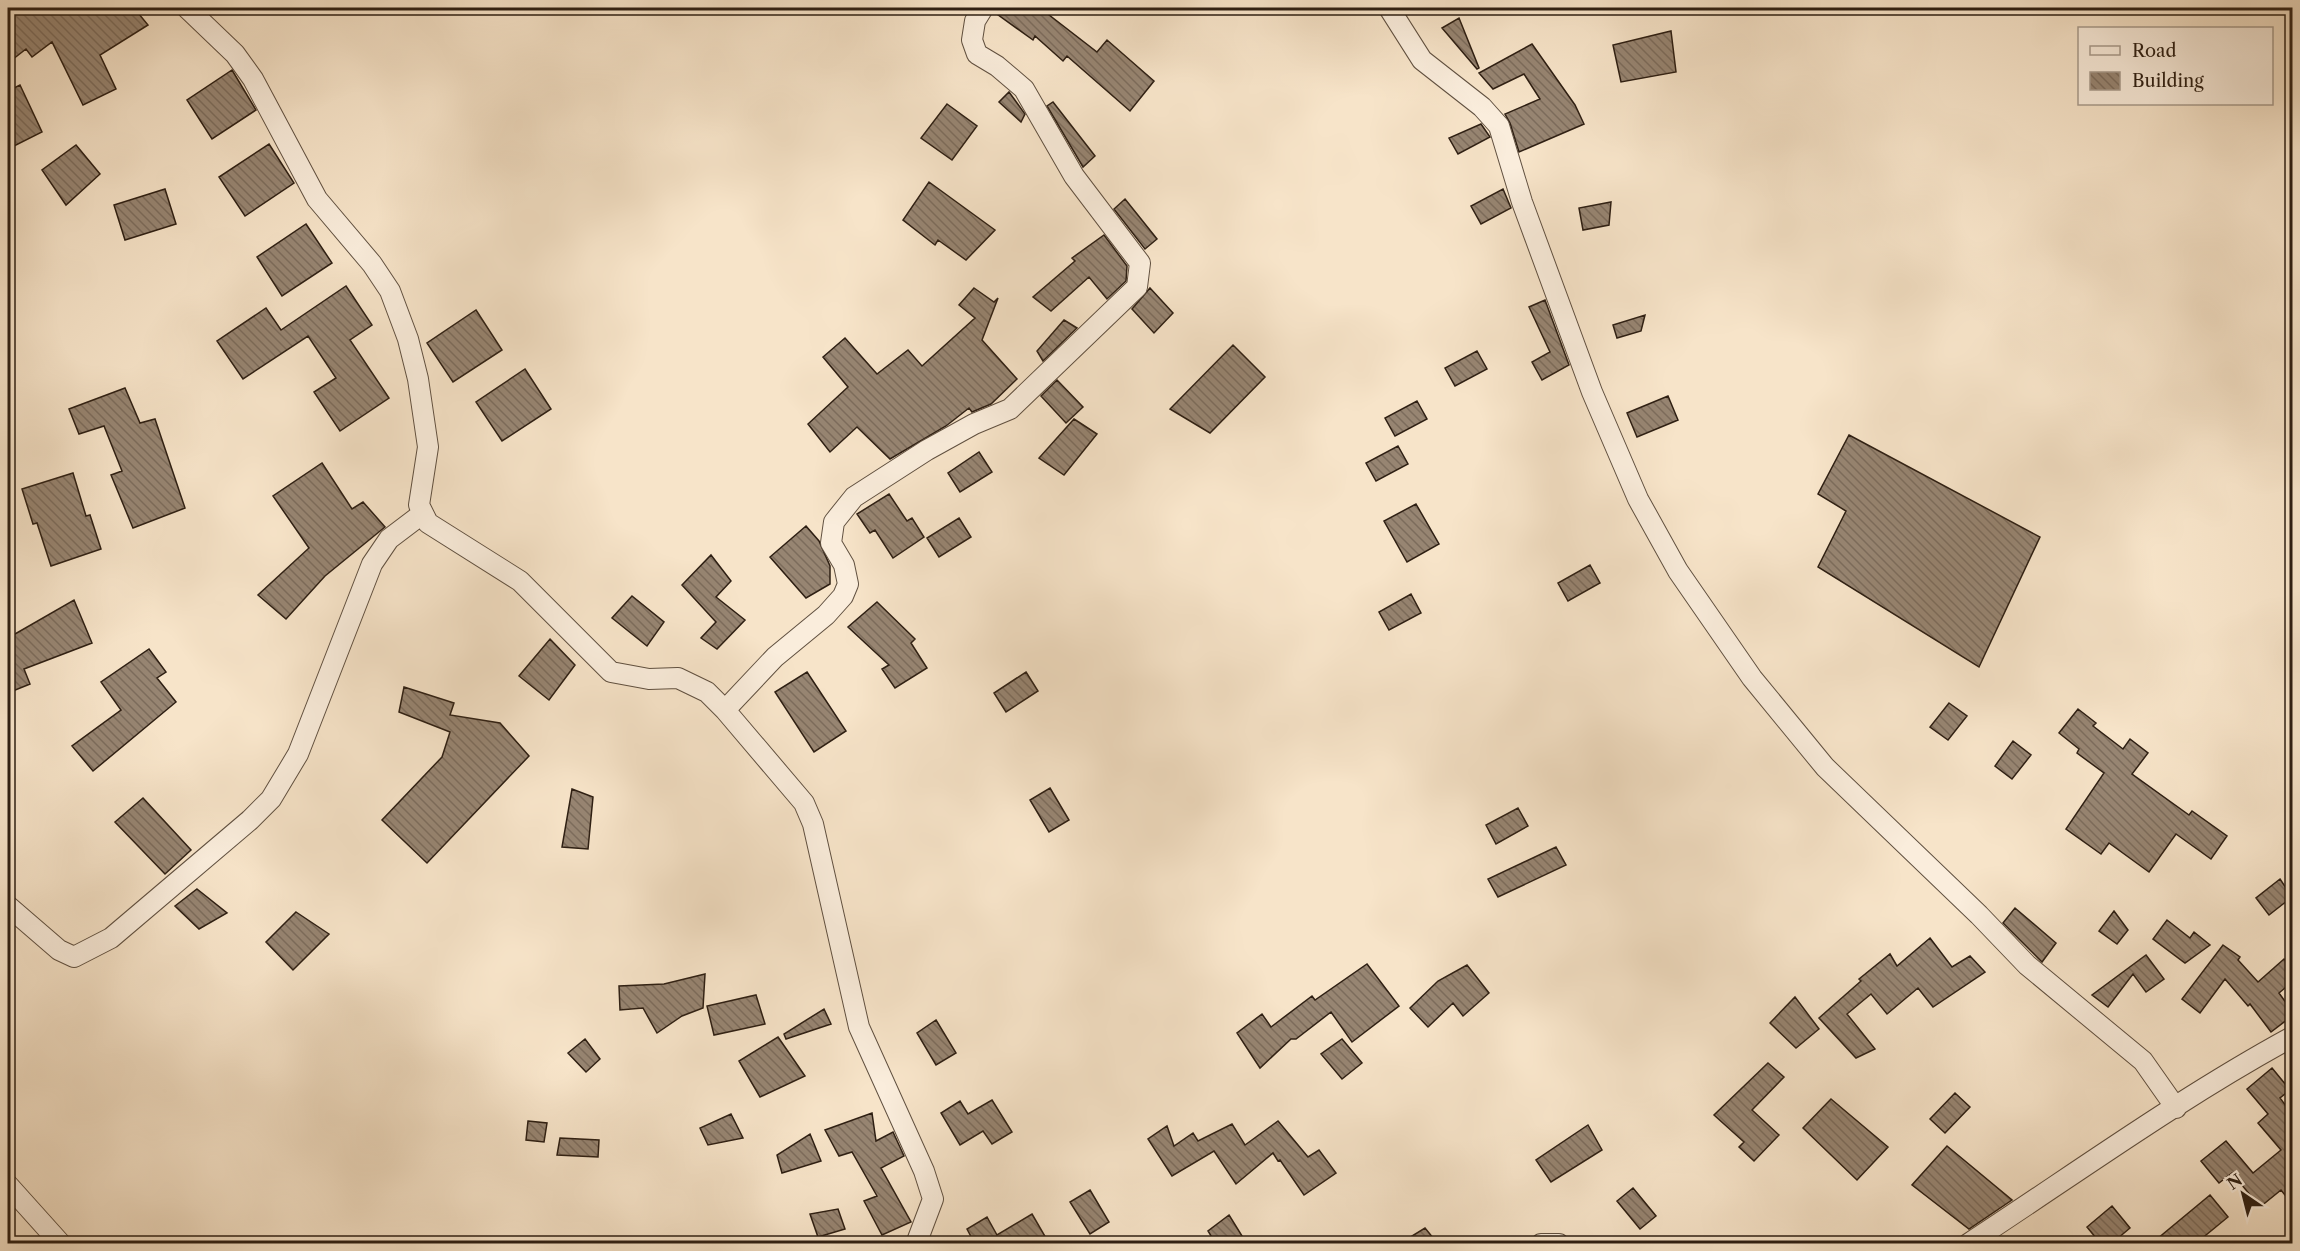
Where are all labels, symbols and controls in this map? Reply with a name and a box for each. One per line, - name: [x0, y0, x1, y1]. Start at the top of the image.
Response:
- legend: [2078, 27, 2273, 105]
- text: Road: [2132, 40, 2177, 62]
- text: Building: [2132, 70, 2204, 92]
- north arrow: [2213, 1164, 2273, 1224]
- text: N: [2223, 1169, 2246, 1194]

